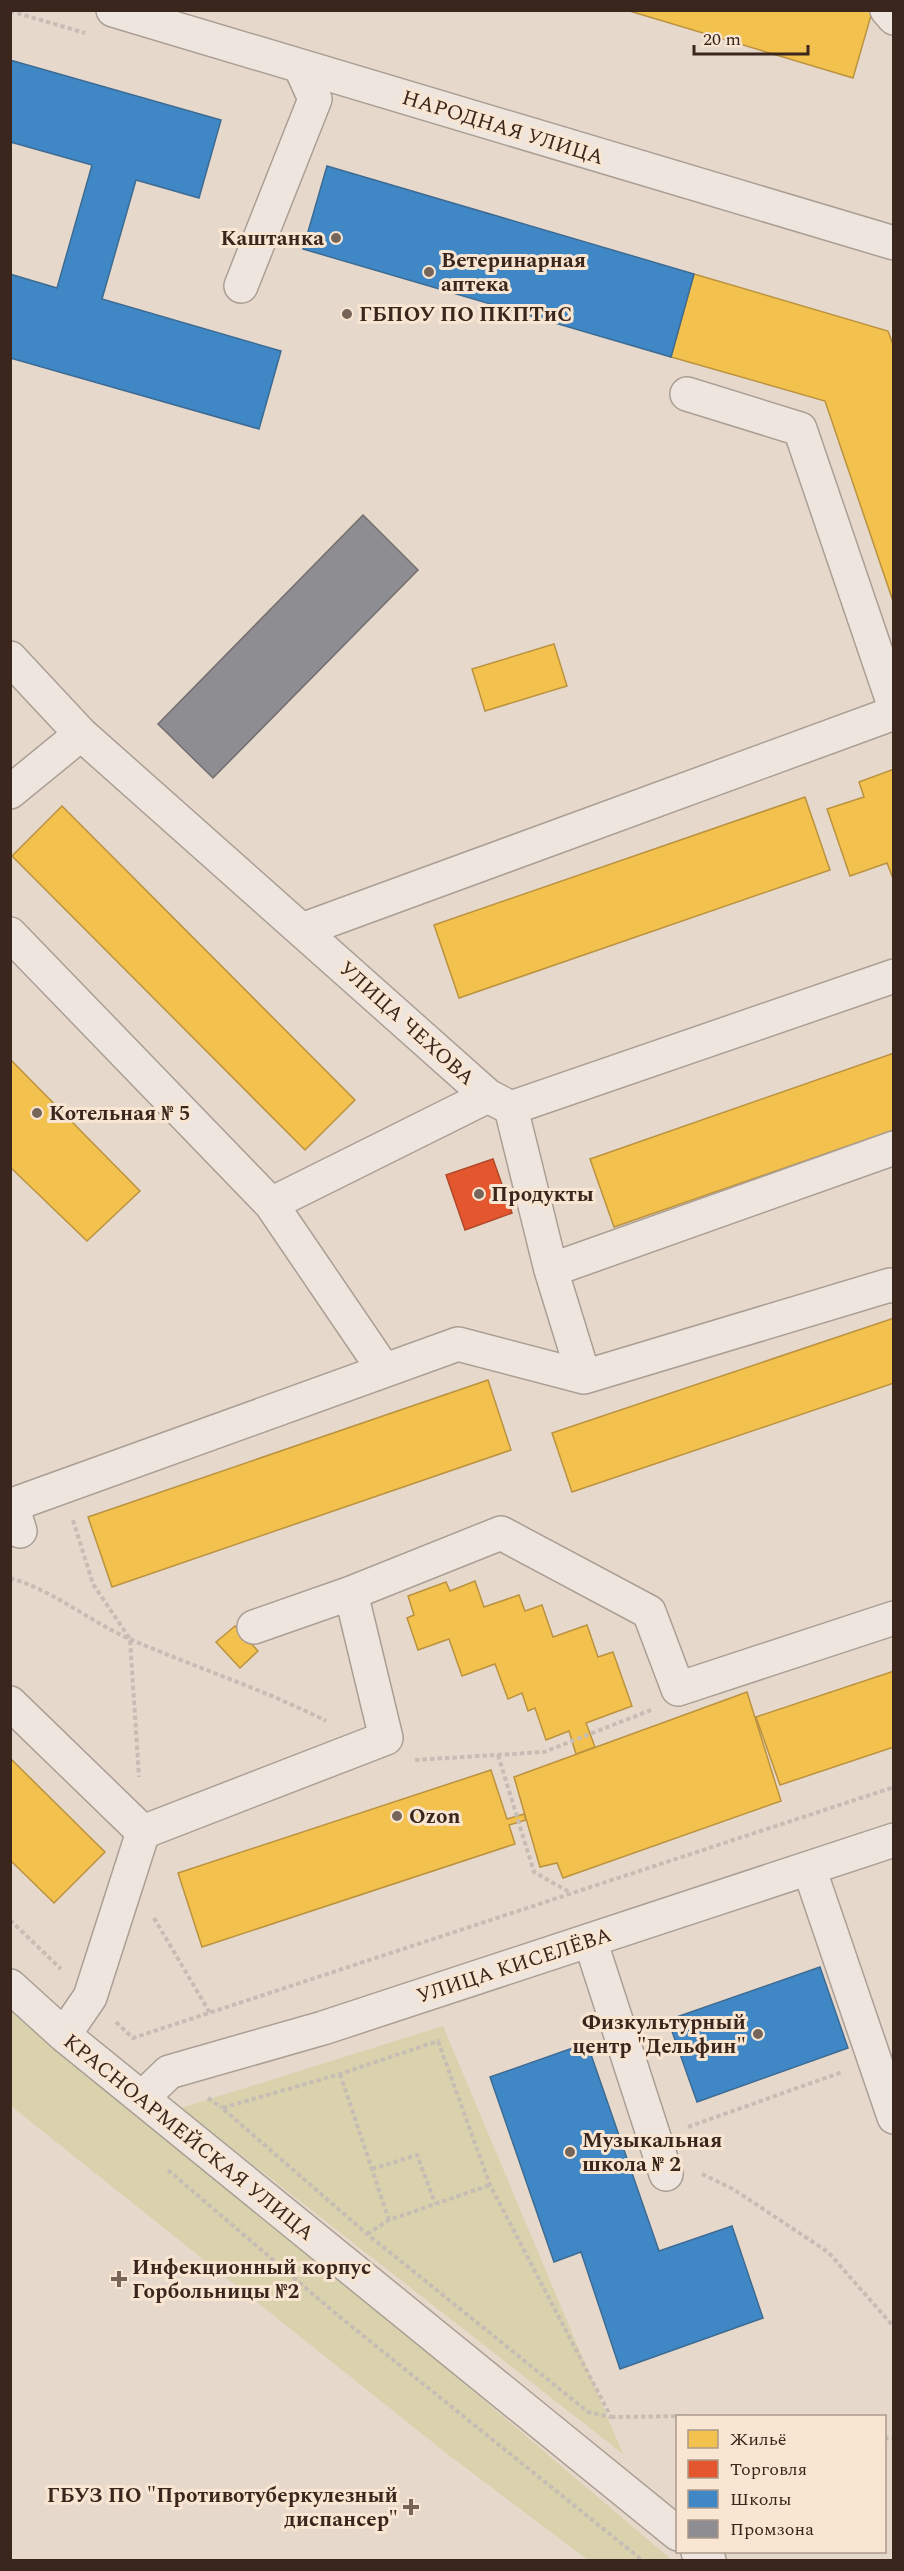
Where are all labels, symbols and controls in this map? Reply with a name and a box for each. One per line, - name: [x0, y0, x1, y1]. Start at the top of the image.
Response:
- scale bar: [694, 18, 808, 56]
- text: 20 m: [703, 26, 741, 53]
- street label: НАРОДНАЯ УЛИЦА: [398, 82, 608, 174]
- place label: Каштанка: [221, 223, 324, 255]
- marker: Каштанка: [329, 231, 343, 245]
- place label: Ветеринарная аптека: [441, 245, 586, 301]
- marker: Ветеринарная аптека: [422, 265, 436, 279]
- place label: ГБПОУ ПО ПКПТиС: [359, 299, 572, 331]
- marker: ГБПОУ ПО ПКПТиС: [340, 307, 354, 321]
- street label: УЛИЦА ЧЕХОВА: [331, 954, 482, 1094]
- place label: Котельная № 5: [49, 1098, 190, 1130]
- marker: Котельная № 5: [30, 1106, 44, 1120]
- place label: Продукты: [491, 1179, 594, 1211]
- marker: Продукты: [472, 1187, 486, 1201]
- place label: Ozon: [409, 1801, 461, 1833]
- marker: Ozon: [390, 1809, 404, 1823]
- street label: УЛИЦА КИСЕЛЁВА: [413, 1919, 616, 2013]
- place label: Физкультурный центр "Дельфин": [572, 2007, 746, 2063]
- street label: КРАСНОАРМЕЙСКАЯ УЛИЦА: [56, 2026, 321, 2249]
- marker: Физкультурный центр "Дельфин": [751, 2027, 765, 2041]
- place label: Музыкальная школа № 2: [582, 2125, 722, 2181]
- marker: Музыкальная школа № 2: [563, 2145, 577, 2159]
- place label: Инфекционный корпус Горбольницы №2: [132, 2252, 371, 2308]
- marker: Инфекционный корпус Горбольницы №2: [110, 2270, 128, 2288]
- legend: [676, 2415, 886, 2553]
- text: Жильё: [730, 2426, 786, 2453]
- text: Торговля: [730, 2456, 807, 2483]
- place label: ГБУЗ ПО "Противотуберкулезный диспансер": [47, 2480, 398, 2536]
- text: Школы: [730, 2486, 791, 2513]
- marker: ГБУЗ ПО "Противотуберкулезный диспансер": [402, 2498, 420, 2516]
- text: Промзона: [730, 2516, 814, 2543]

